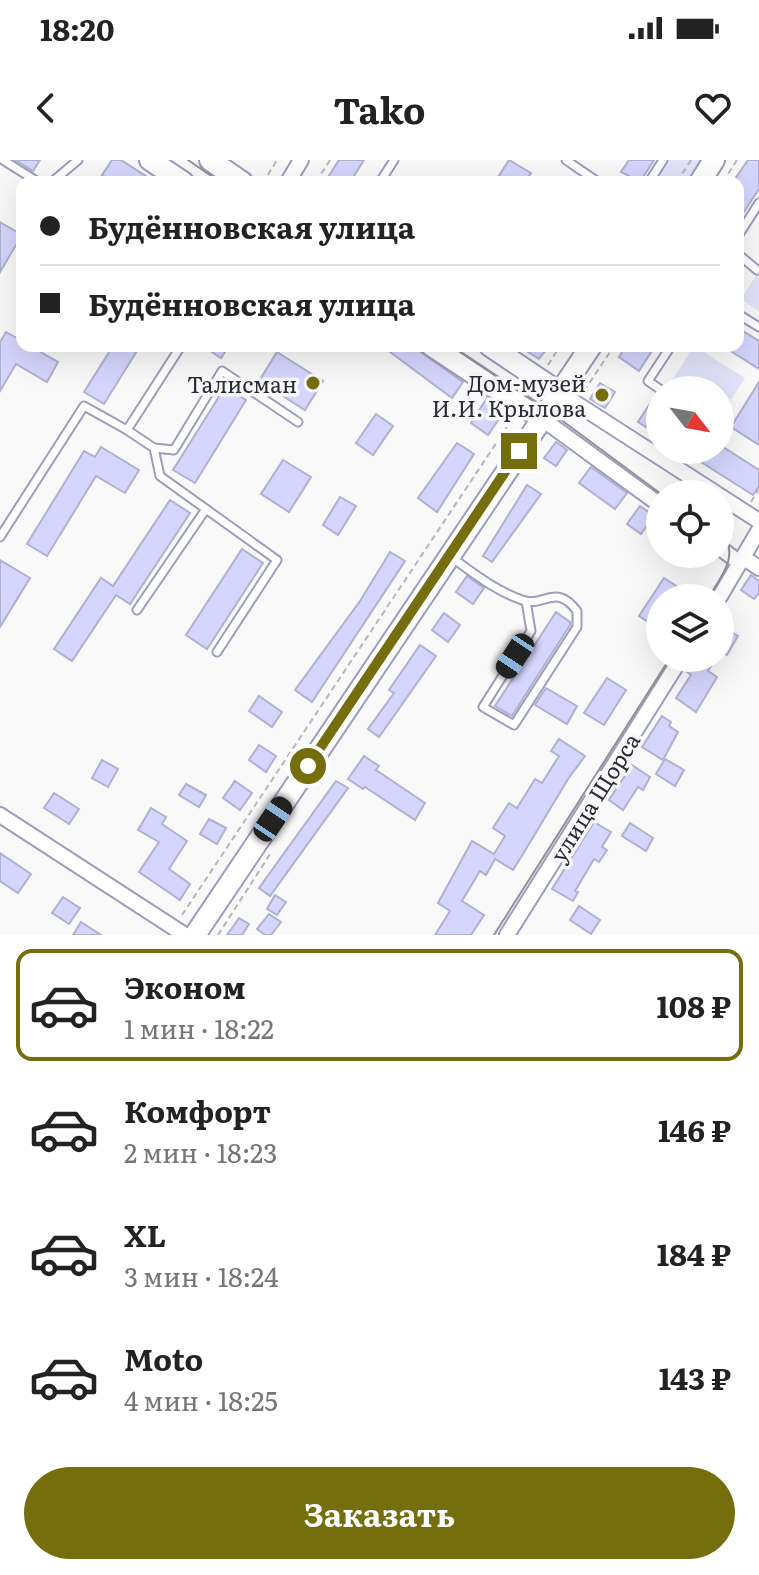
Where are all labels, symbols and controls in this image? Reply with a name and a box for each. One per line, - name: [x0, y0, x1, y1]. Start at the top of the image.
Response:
- text: 18:20: [40, 6, 114, 50]
- text: Tako: [333, 82, 426, 135]
- icon: back: [24, 86, 68, 130]
- icon: heart: [691, 86, 735, 130]
- text: Будённовская улица: [88, 204, 415, 248]
- text: Будённовская улица: [88, 281, 415, 325]
- place label: Дом-музей И.И. Крылова: [432, 366, 586, 424]
- place label: Талисман: [187, 367, 297, 400]
- marker: Талисман: [304, 374, 322, 392]
- north arrow: [646, 376, 734, 464]
- map controls: [646, 376, 734, 672]
- marker: Дом-музей И.И. Крылова: [593, 386, 611, 404]
- route end: [501, 433, 537, 469]
- button: locate: [646, 480, 734, 568]
- button: layers: [646, 584, 734, 672]
- car: [492, 629, 538, 683]
- street label: улица Щорса: [541, 726, 647, 868]
- route start: [290, 748, 326, 784]
- car: [250, 792, 296, 846]
- text: Эконом: [124, 964, 246, 1008]
- icon: car: [28, 969, 100, 1041]
- text: 108 ₽: [656, 983, 731, 1027]
- text: 1 мин · 18:22: [124, 1008, 274, 1047]
- text: Комфорт: [124, 1088, 271, 1132]
- icon: car: [28, 1093, 100, 1165]
- text: 146 ₽: [658, 1107, 731, 1151]
- text: 2 мин · 18:23: [124, 1132, 277, 1171]
- text: XL: [124, 1212, 166, 1256]
- icon: car: [28, 1217, 100, 1289]
- text: 184 ₽: [657, 1231, 731, 1275]
- text: 3 мин · 18:24: [124, 1256, 279, 1295]
- text: Moto: [124, 1336, 203, 1380]
- icon: car: [28, 1341, 100, 1413]
- text: 143 ₽: [659, 1355, 731, 1399]
- text: 4 мин · 18:25: [124, 1380, 278, 1419]
- button: Заказать: [24, 1467, 735, 1559]

